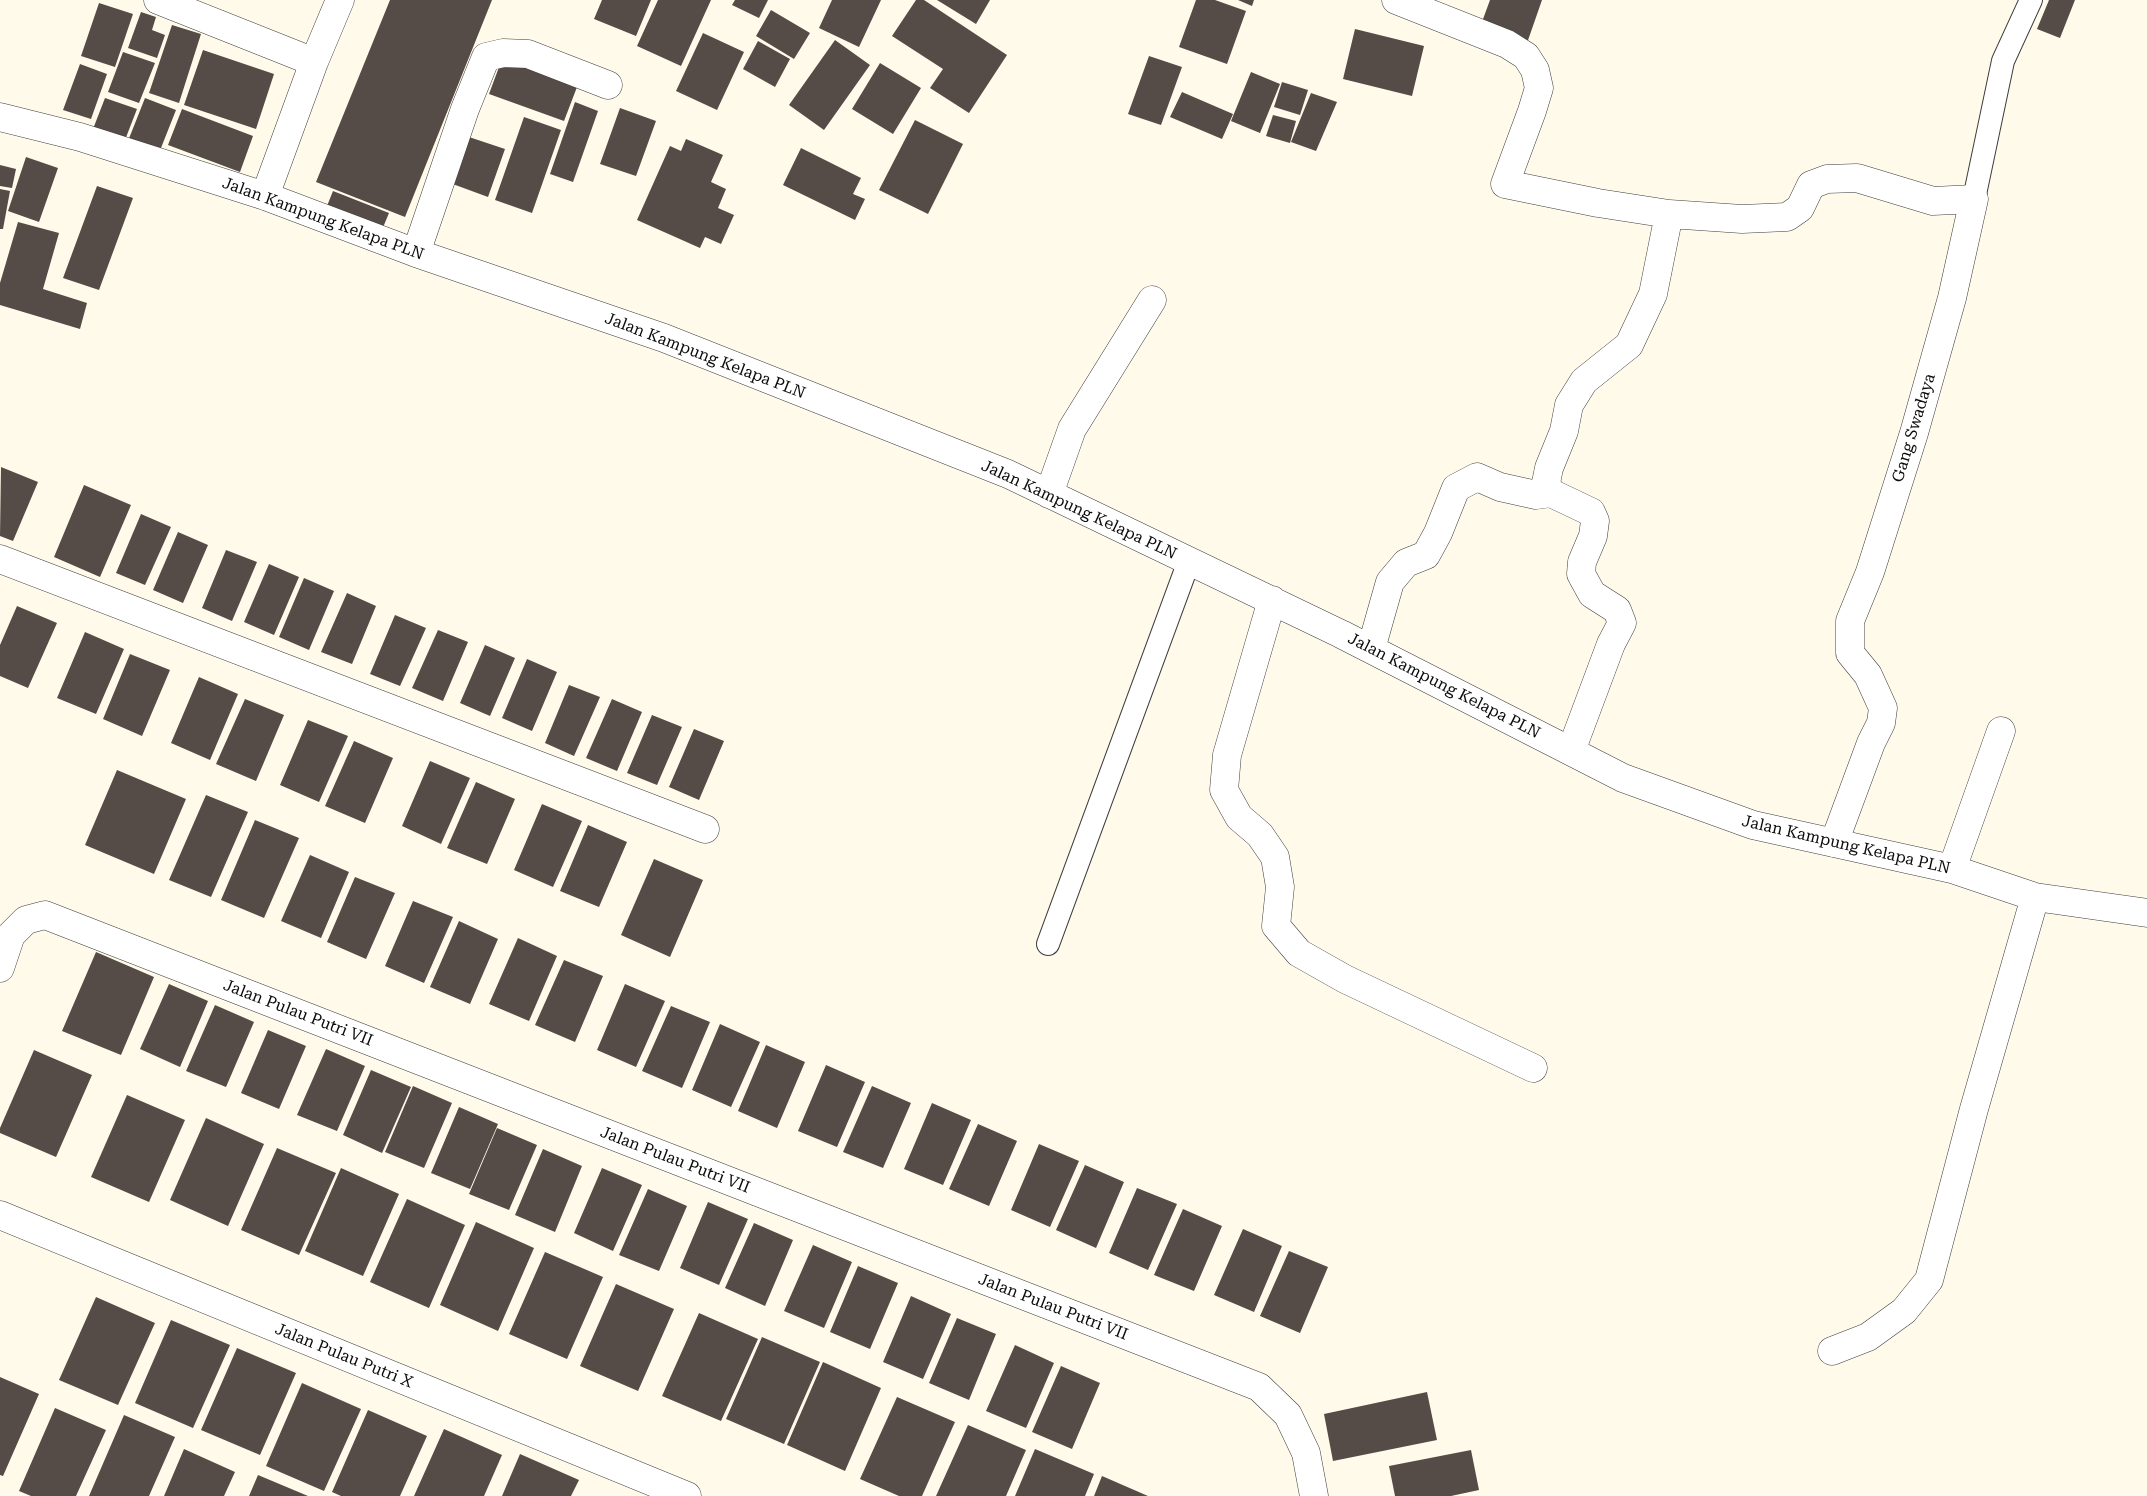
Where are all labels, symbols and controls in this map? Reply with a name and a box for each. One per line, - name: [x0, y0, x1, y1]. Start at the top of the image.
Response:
- street label: Jalan Kampung Kelapa PLN: [219, 173, 427, 265]
- street label: Jalan Kampung Kelapa PLN: [602, 309, 808, 403]
- street label: Gang Swadaya: [1888, 371, 1940, 485]
- street label: Jalan Kampung Kelapa PLN: [978, 456, 1180, 564]
- street label: Jalan Kampung Kelapa PLN: [1345, 629, 1543, 743]
- street label: Jalan Kampung Kelapa PLN: [1740, 812, 1952, 878]
- street label: Jalan Pulau Putri VII: [220, 976, 376, 1050]
- street label: Jalan Pulau Putri VII: [597, 1123, 753, 1197]
- street label: Jalan Pulau Putri VII: [975, 1270, 1131, 1344]
- street label: Jalan Pulau Putri X: [272, 1319, 416, 1393]

